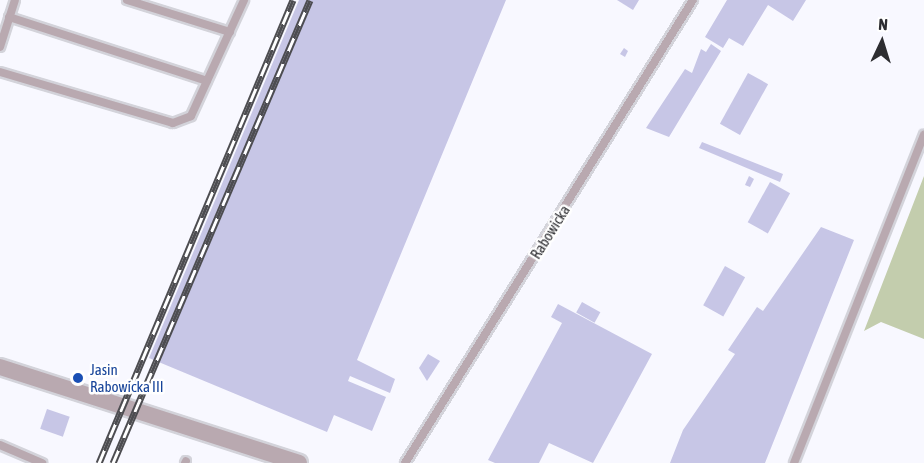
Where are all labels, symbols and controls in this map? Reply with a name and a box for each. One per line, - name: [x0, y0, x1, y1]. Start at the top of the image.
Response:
- north arrow: [852, 12, 912, 72]
- text: N: [878, 15, 889, 33]
- street label: Rabowicka: [526, 202, 574, 262]
- place label: Jasin Rabowicka III: [90, 360, 164, 395]
- marker: Jasin Rabowicka III: [71, 371, 85, 385]

